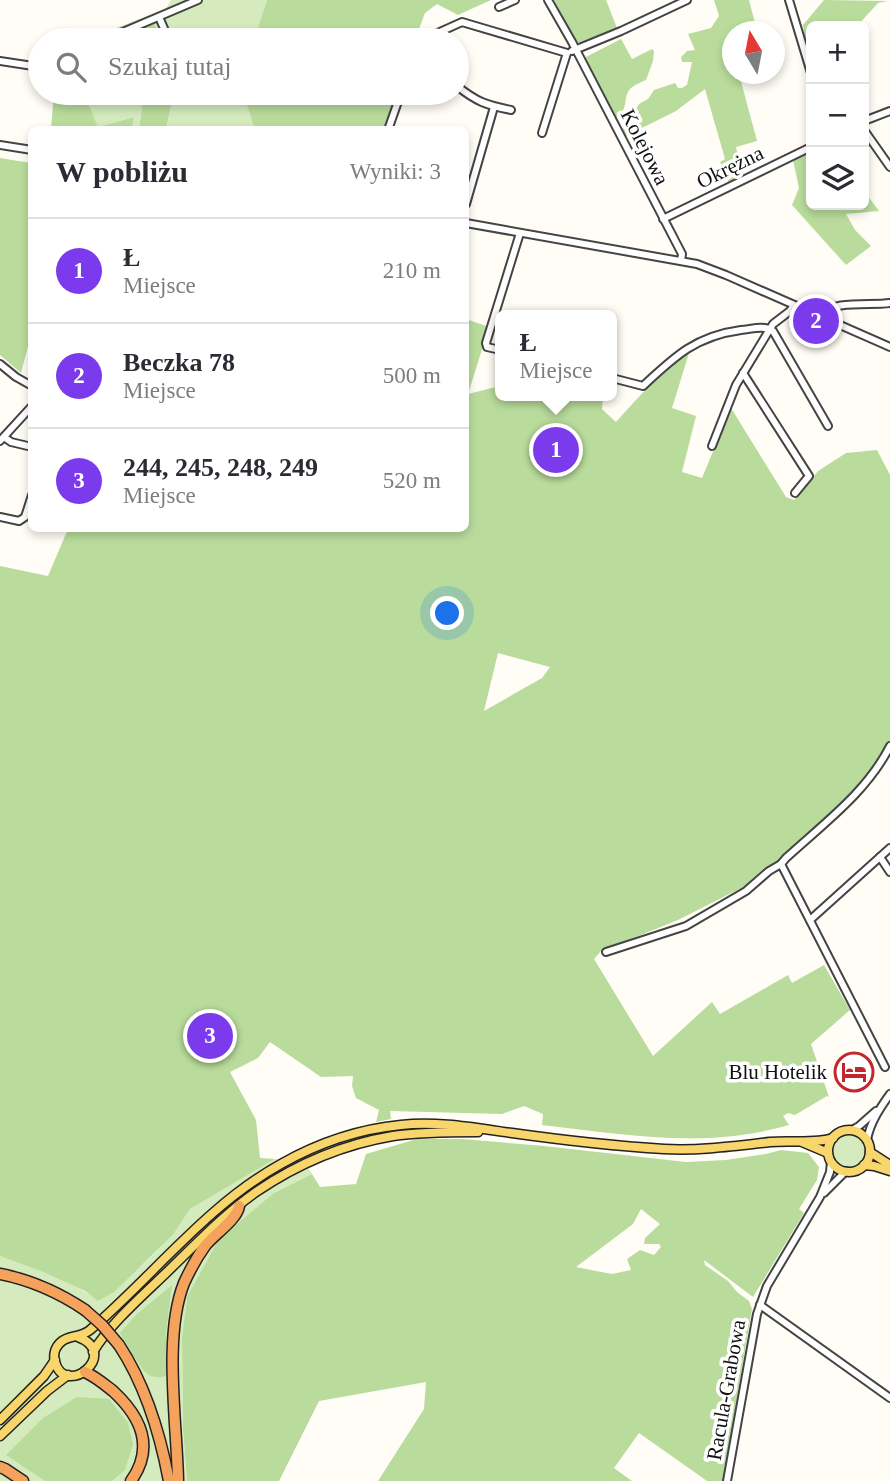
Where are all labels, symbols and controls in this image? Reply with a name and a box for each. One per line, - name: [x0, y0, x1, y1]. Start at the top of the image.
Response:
- north arrow: [722, 21, 785, 84]
- map controls: [806, 21, 869, 210]
- button: +: [806, 21, 869, 84]
- search box: [28, 28, 469, 105]
- icon: search: [52, 48, 90, 86]
- text: Szukaj tutaj: [108, 52, 231, 81]
- button: −: [806, 84, 869, 147]
- street label: Kolejowa: [616, 105, 675, 189]
- street label: Okrężna: [693, 140, 768, 193]
- button: layers: [806, 147, 869, 210]
- text: W pobliżu: [56, 155, 188, 188]
- text: Wyniki: 3: [350, 159, 441, 184]
- text: Ł: [123, 243, 140, 272]
- text: 1: [73, 258, 85, 283]
- text: 210 m: [383, 258, 441, 283]
- text: Miejsce: [123, 273, 196, 298]
- pin: 2: [793, 295, 839, 347]
- popup: [495, 310, 617, 401]
- text: Ł: [520, 328, 537, 357]
- text: Beczka 78: [123, 348, 235, 377]
- text: Miejsce: [520, 358, 592, 383]
- text: 2: [73, 363, 85, 388]
- text: 500 m: [383, 363, 441, 388]
- text: Miejsce: [123, 378, 196, 403]
- pin: 1: [533, 424, 579, 476]
- text: 244, 245, 248, 249: [123, 453, 318, 482]
- text: 3: [73, 468, 85, 493]
- text: 520 m: [383, 468, 441, 493]
- text: Miejsce: [123, 483, 196, 508]
- your location: [430, 596, 464, 630]
- pin: 3: [187, 1010, 233, 1062]
- hotel icon: Blu Hotelik: [833, 1051, 875, 1093]
- place label: Blu Hotelik: [728, 1060, 827, 1084]
- street label: Racula-Grabowa: [702, 1317, 750, 1462]

